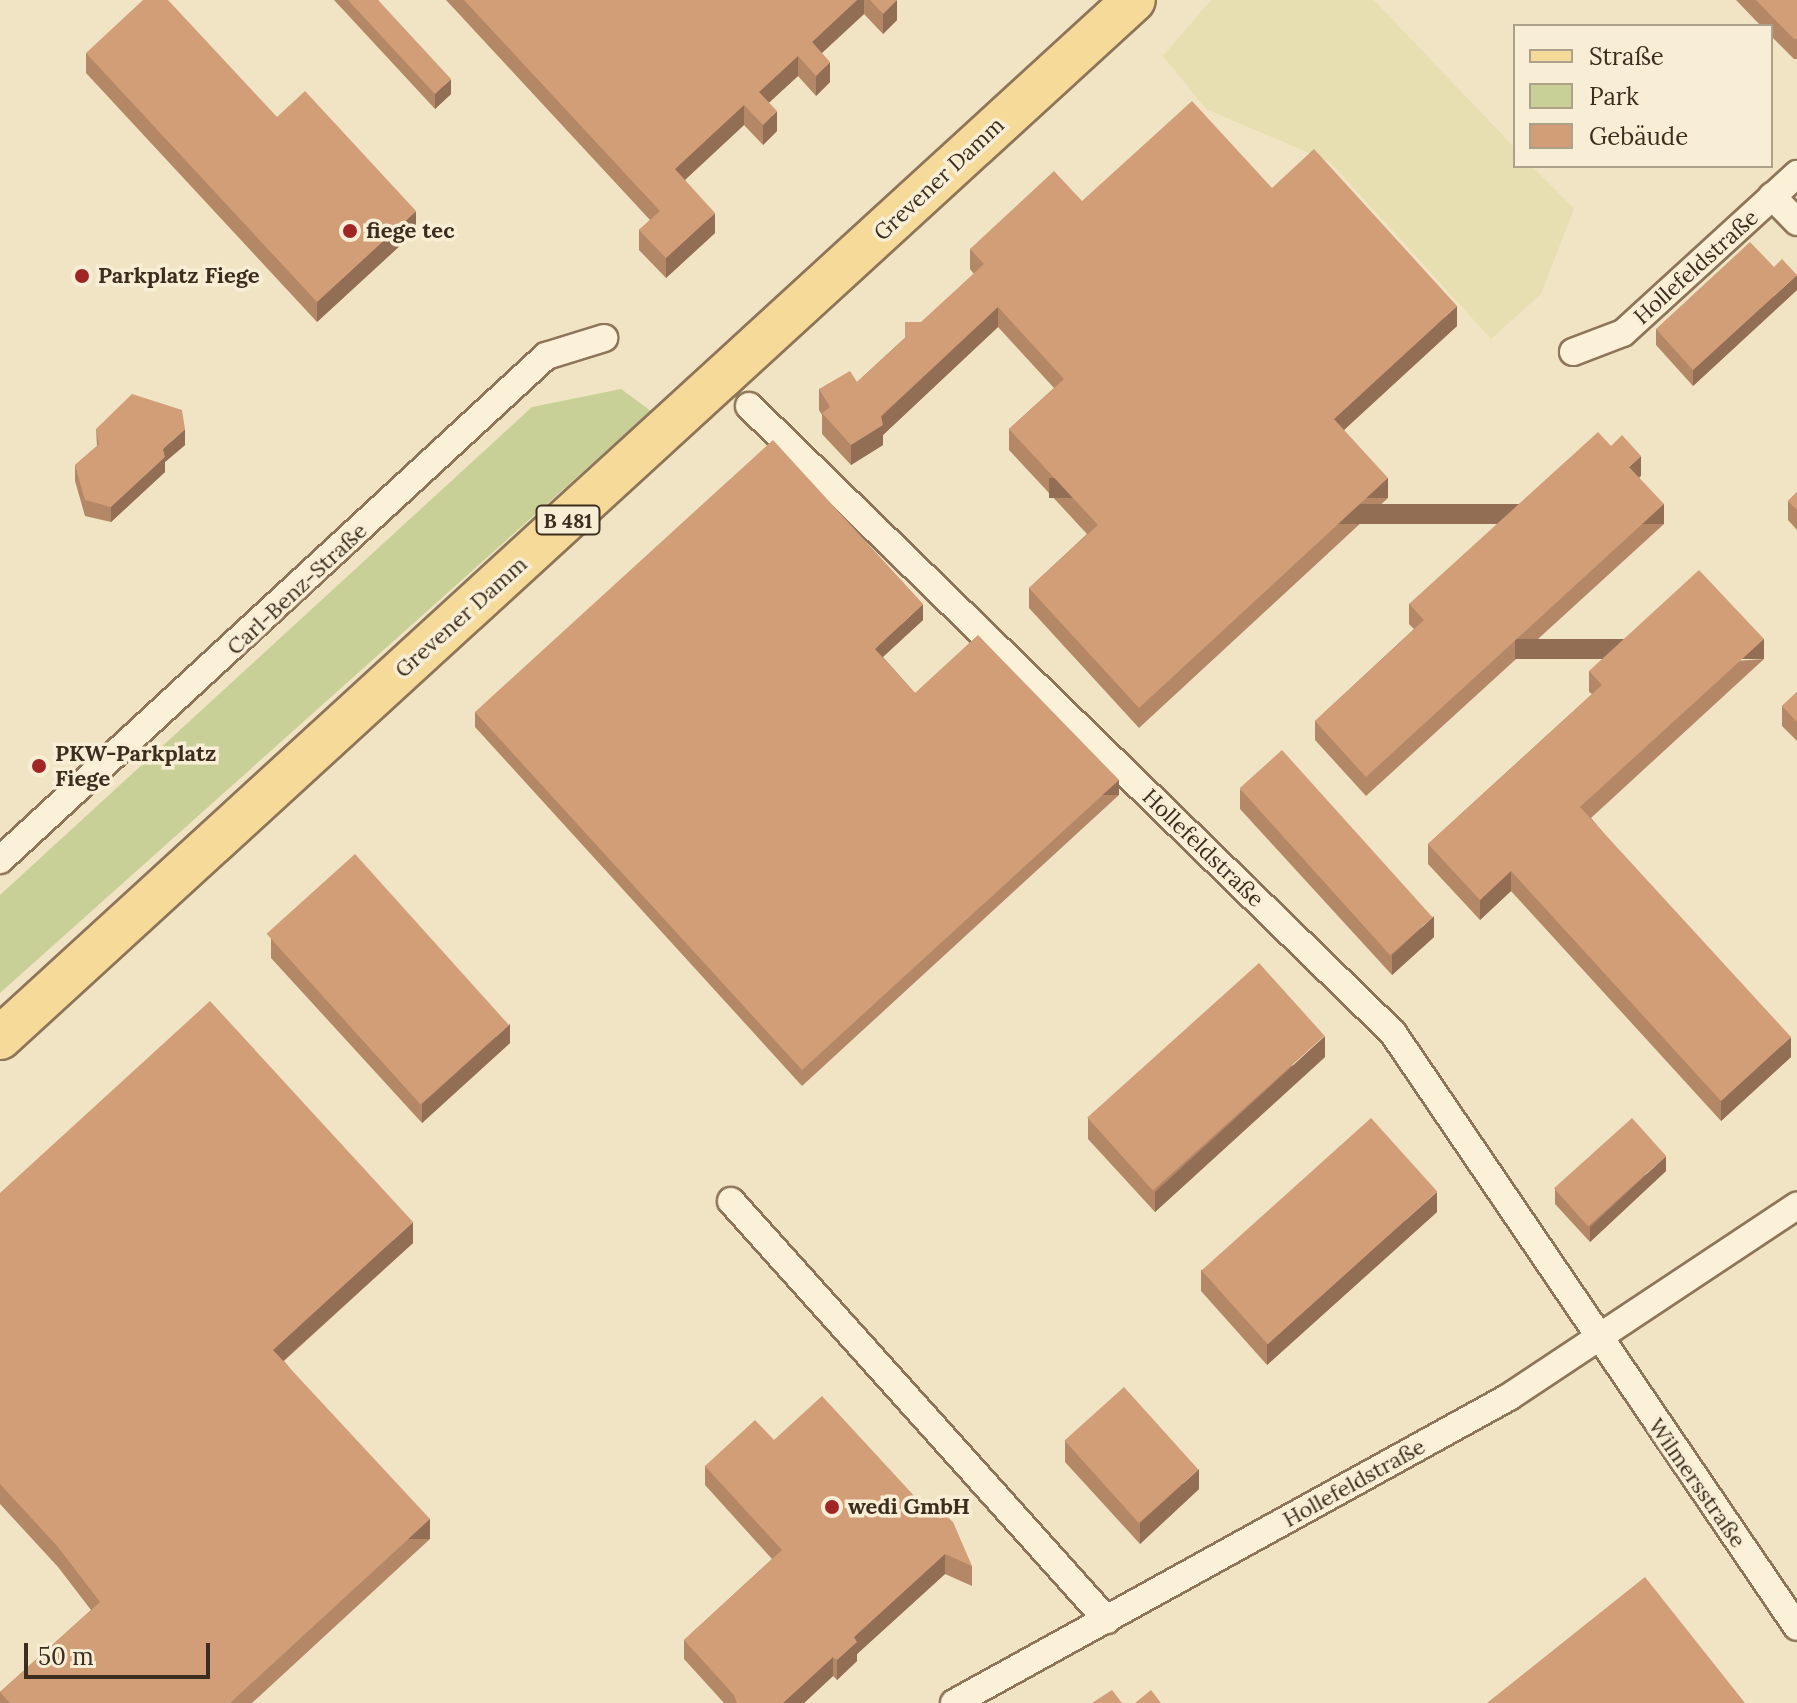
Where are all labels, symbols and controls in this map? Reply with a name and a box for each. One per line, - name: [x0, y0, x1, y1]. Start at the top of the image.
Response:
- legend: [1513, 24, 1773, 168]
- text: Straße: [1589, 41, 1664, 72]
- text: Park: [1589, 81, 1639, 112]
- street label: Grevener Damm: [868, 112, 1010, 246]
- text: Gebäude: [1589, 121, 1688, 152]
- street label: Hollefeldstraße: [1628, 204, 1764, 330]
- place label: fiege tec: [366, 218, 455, 244]
- marker: fiege tec: [341, 222, 359, 240]
- place label: Parkplatz Fiege: [98, 263, 260, 289]
- marker: Parkplatz Fiege: [73, 267, 91, 285]
- road number: B 481: [534, 504, 602, 536]
- street label: Carl-Benz-Straße: [222, 517, 372, 661]
- street label: Grevener Damm: [390, 551, 532, 683]
- place label: PKW-Parkplatz Fiege: [55, 740, 216, 792]
- marker: PKW-Parkplatz Fiege: [30, 757, 48, 775]
- street label: Hollefeldstraße: [1137, 784, 1269, 912]
- street label: Wilmersstraße: [1643, 1413, 1751, 1553]
- street label: Hollefeldstraße: [1278, 1433, 1430, 1533]
- place label: wedi GmbH: [848, 1494, 970, 1520]
- marker: wedi GmbH: [823, 1498, 841, 1516]
- scale bar: [28, 1627, 214, 1677]
- text: 50 m: [38, 1641, 94, 1672]

